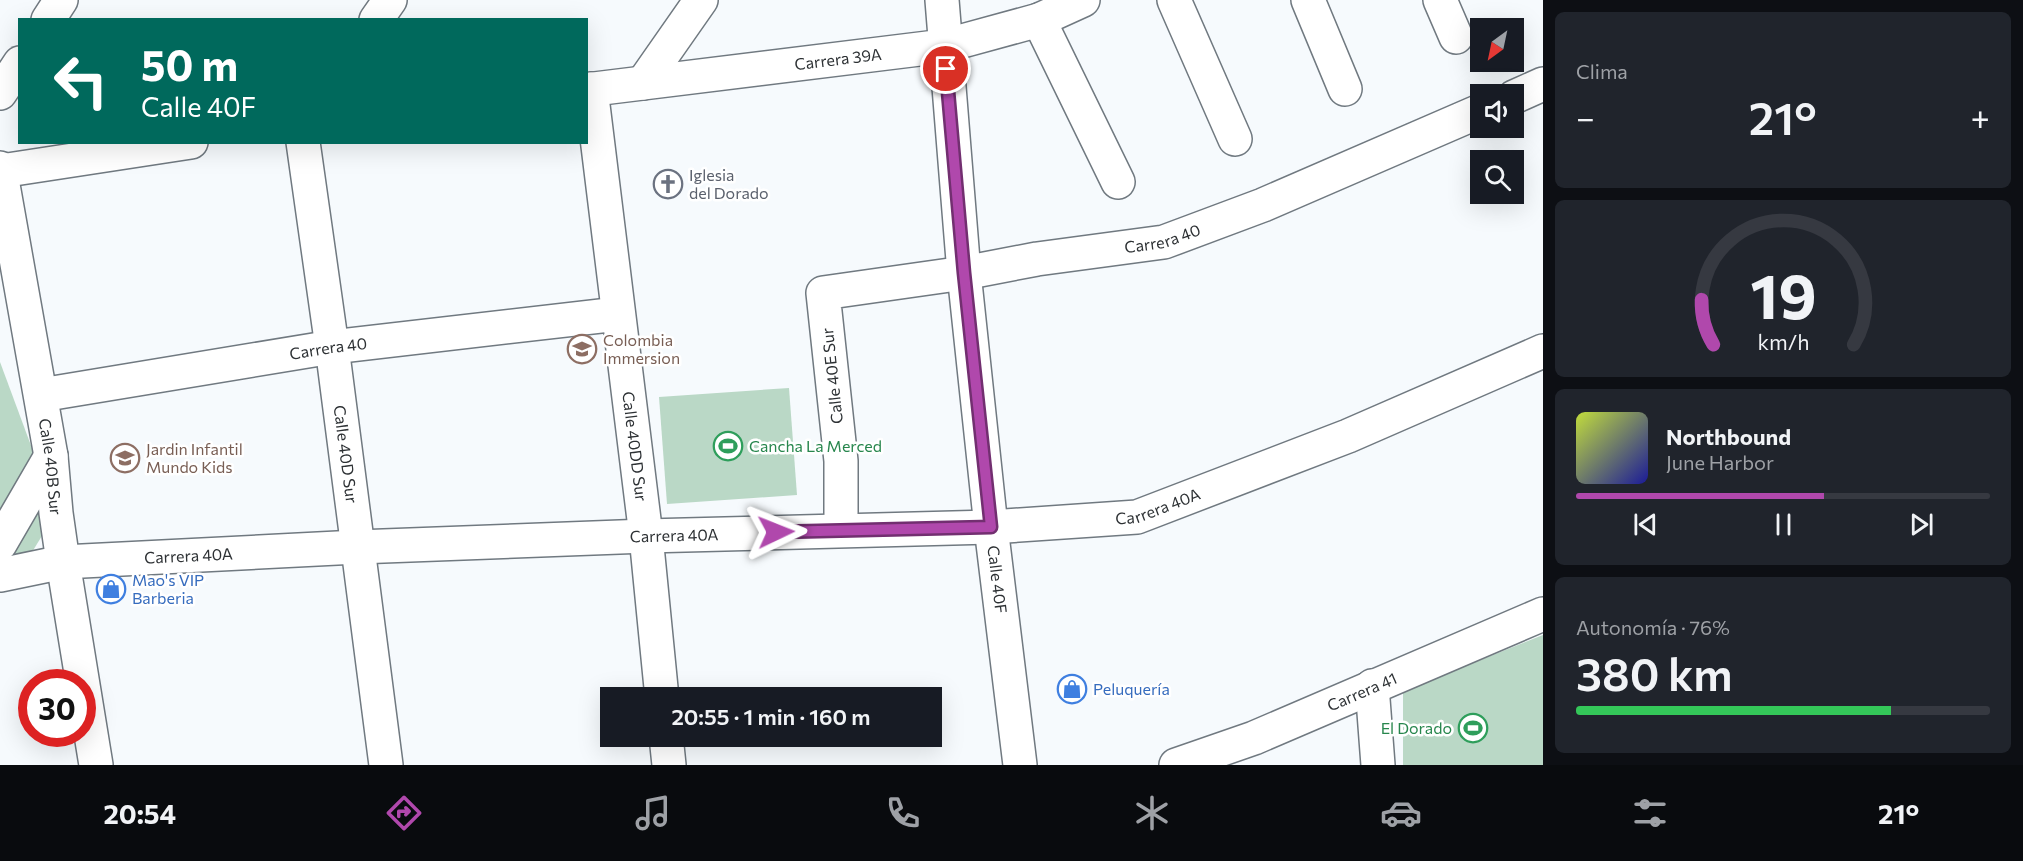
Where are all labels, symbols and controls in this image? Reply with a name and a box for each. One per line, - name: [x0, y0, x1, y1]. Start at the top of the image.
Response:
- north arrow: [1470, 18, 1524, 72]
- map controls: [1470, 18, 1524, 204]
- text: 50 m: [141, 38, 238, 90]
- icon: left: [42, 42, 120, 120]
- pin: [920, 43, 971, 94]
- street label: Carrera 39A: [793, 44, 883, 73]
- icon: arrive: [929, 52, 962, 85]
- text: Clima: [1576, 59, 1628, 83]
- button: sound: [1470, 84, 1524, 138]
- text: 21°: [1749, 89, 1817, 144]
- text: Calle 40F: [141, 90, 256, 123]
- text: −: [1576, 96, 1595, 137]
- text: +: [1971, 96, 1990, 137]
- button: search: [1470, 150, 1524, 204]
- place label: Iglesia del Dorado: [689, 165, 769, 202]
- church icon: Iglesia del Dorado: [652, 168, 684, 200]
- street label: Carrera 40: [1123, 219, 1203, 256]
- text: 19: [1750, 257, 1816, 333]
- street label: Calle 40E Sur: [817, 327, 846, 425]
- text: km/h: [1757, 329, 1809, 355]
- place label: Colombia Immersion: [603, 330, 680, 367]
- street label: Carrera 40: [288, 333, 368, 363]
- school or university icon: Colombia Immersion: [566, 333, 598, 365]
- street label: Calle 40DD Sur: [619, 390, 652, 503]
- street label: Calle 40D Sur: [331, 404, 362, 505]
- street label: Calle 40B Sur: [35, 417, 66, 516]
- text: Northbound: [1666, 423, 1791, 450]
- sports icon: Cancha La Merced: [712, 430, 744, 462]
- place label: Cancha La Merced: [749, 436, 882, 455]
- place label: Jardin Infantil Mundo Kids: [146, 439, 243, 476]
- school or university icon: Jardin Infantil Mundo Kids: [109, 442, 141, 474]
- text: June Harbor: [1666, 450, 1774, 474]
- street label: Carrera 40A: [1115, 484, 1203, 527]
- position arrow: [744, 500, 808, 564]
- icon: previous: [1629, 508, 1662, 541]
- icon: pause: [1767, 508, 1800, 541]
- icon: next: [1905, 508, 1938, 541]
- street label: Carrera 40A: [629, 524, 719, 546]
- street label: Carrera 40A: [144, 543, 233, 567]
- street label: Calle 40F: [984, 544, 1011, 614]
- place label: Mao's VIP Barberia: [132, 570, 204, 607]
- shop icon: Mao's VIP Barberia: [95, 573, 127, 605]
- text: Autonomía · 76%: [1576, 615, 1730, 639]
- text: 380 km: [1576, 645, 1733, 700]
- street label: Carrera 41: [1324, 668, 1399, 715]
- speed limit sign: 30: [18, 669, 96, 747]
- shop icon: Peluquería: [1056, 673, 1088, 705]
- place label: Peluquería: [1093, 679, 1170, 698]
- text: 20:55 · 1 min · 160 m: [671, 703, 871, 730]
- sports icon: El Dorado: [1457, 712, 1489, 744]
- place label: El Dorado: [1381, 718, 1452, 737]
- icon: directions: [383, 792, 425, 834]
- icon: music: [632, 792, 674, 834]
- icon: phone: [882, 792, 924, 834]
- icon: climate: [1131, 792, 1173, 834]
- icon: car: [1380, 792, 1422, 834]
- icon: filters: [1629, 792, 1671, 834]
- text: 20:54: [104, 797, 176, 830]
- text: 21°: [1878, 797, 1919, 830]

